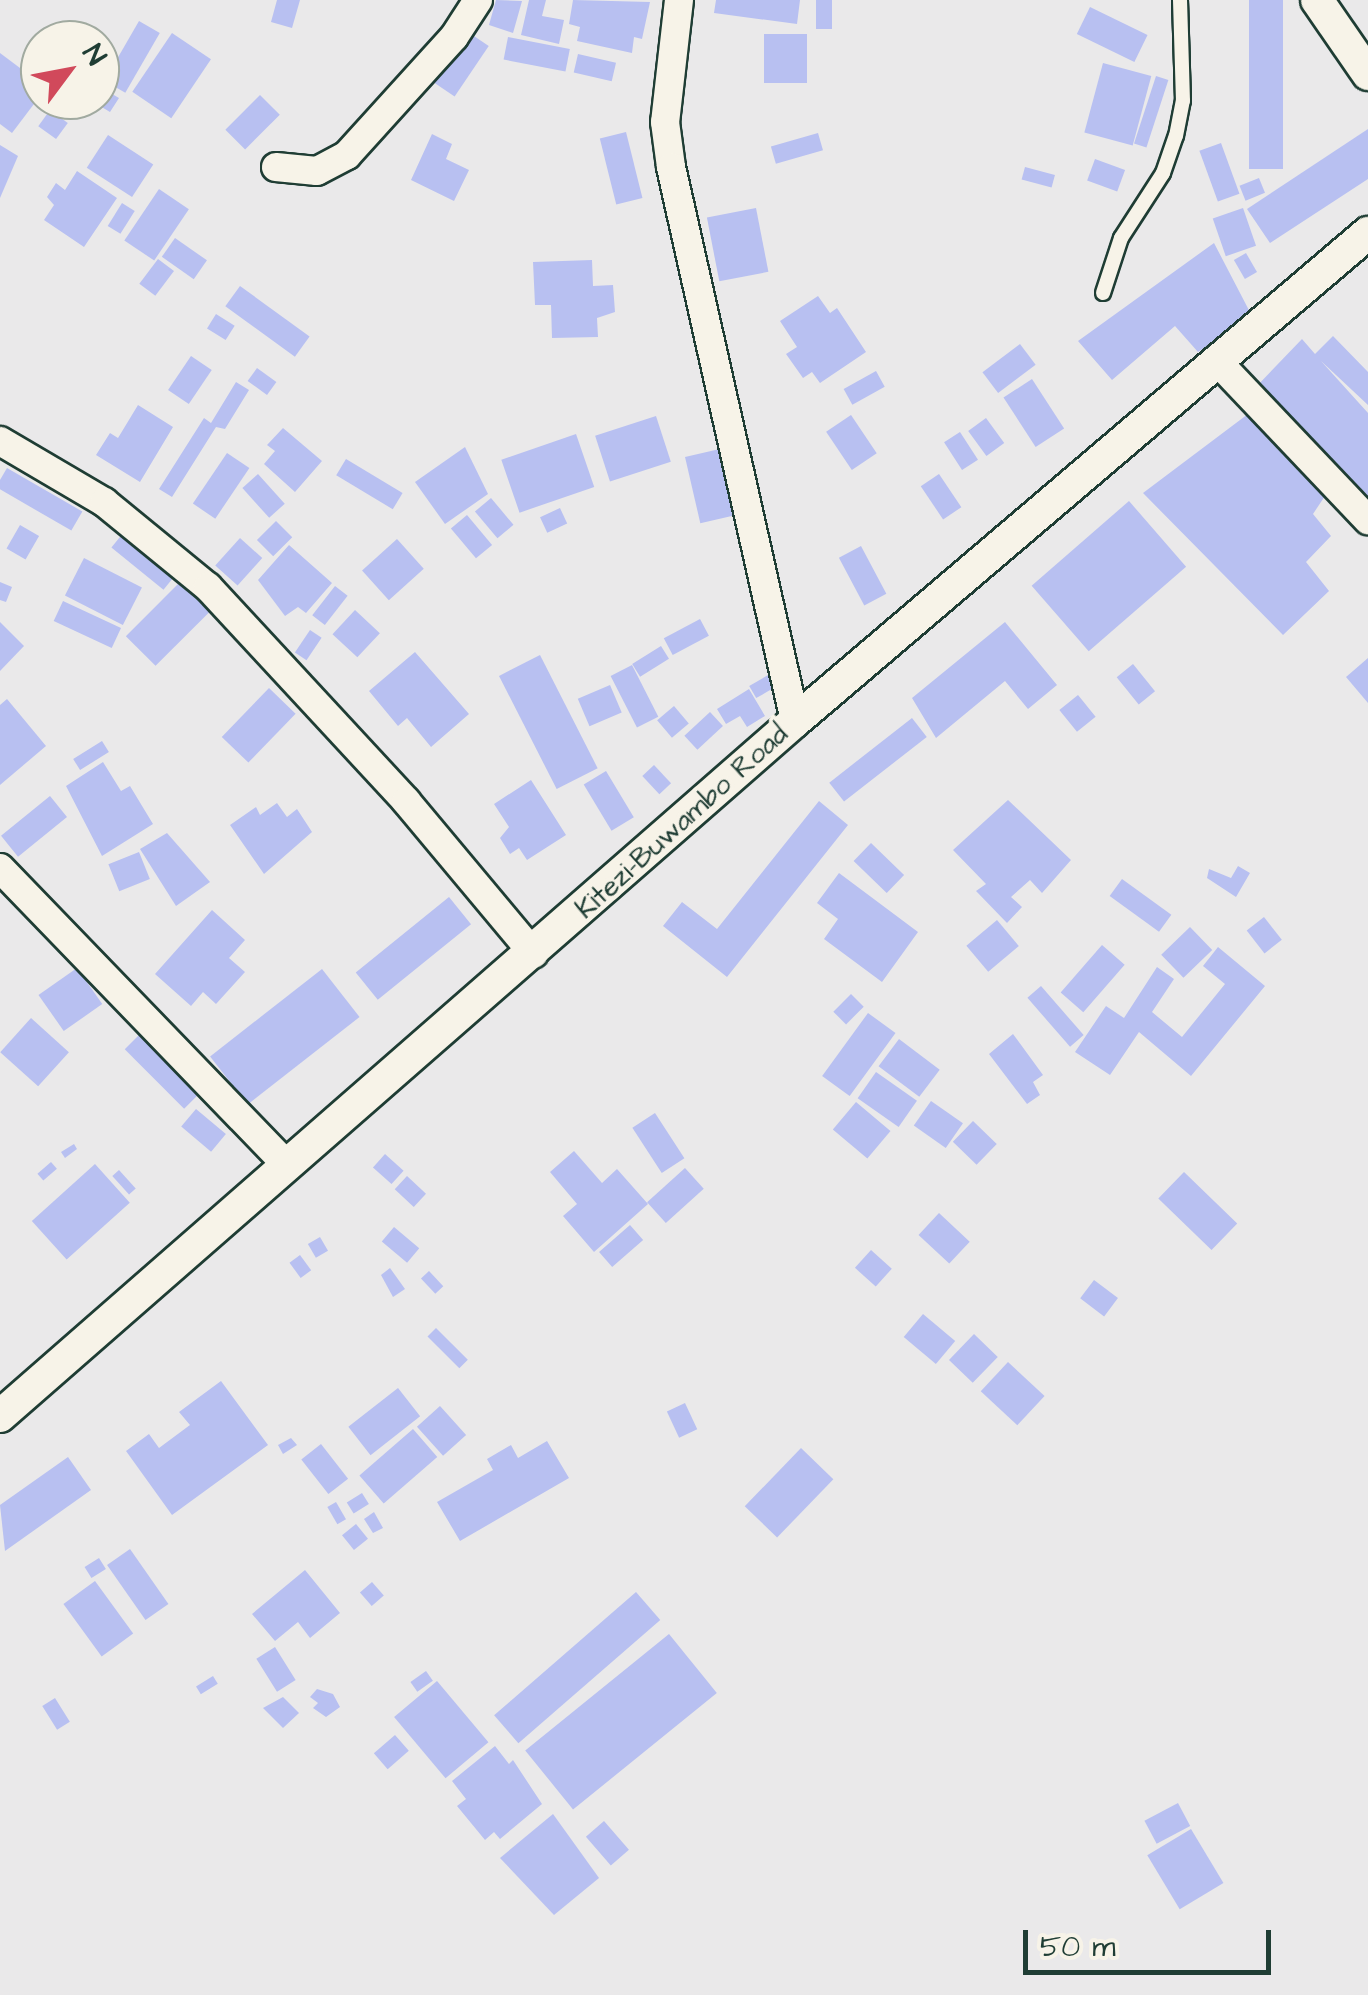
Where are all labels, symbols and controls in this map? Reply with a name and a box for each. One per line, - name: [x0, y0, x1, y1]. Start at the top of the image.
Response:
- north arrow: [20, 20, 120, 120]
- text: N: [73, 37, 115, 73]
- street label: Kitezi-Buwambo Road: [569, 718, 795, 926]
- scale bar: [1028, 1910, 1276, 1972]
- text: 50 m: [1040, 1926, 1116, 1968]

